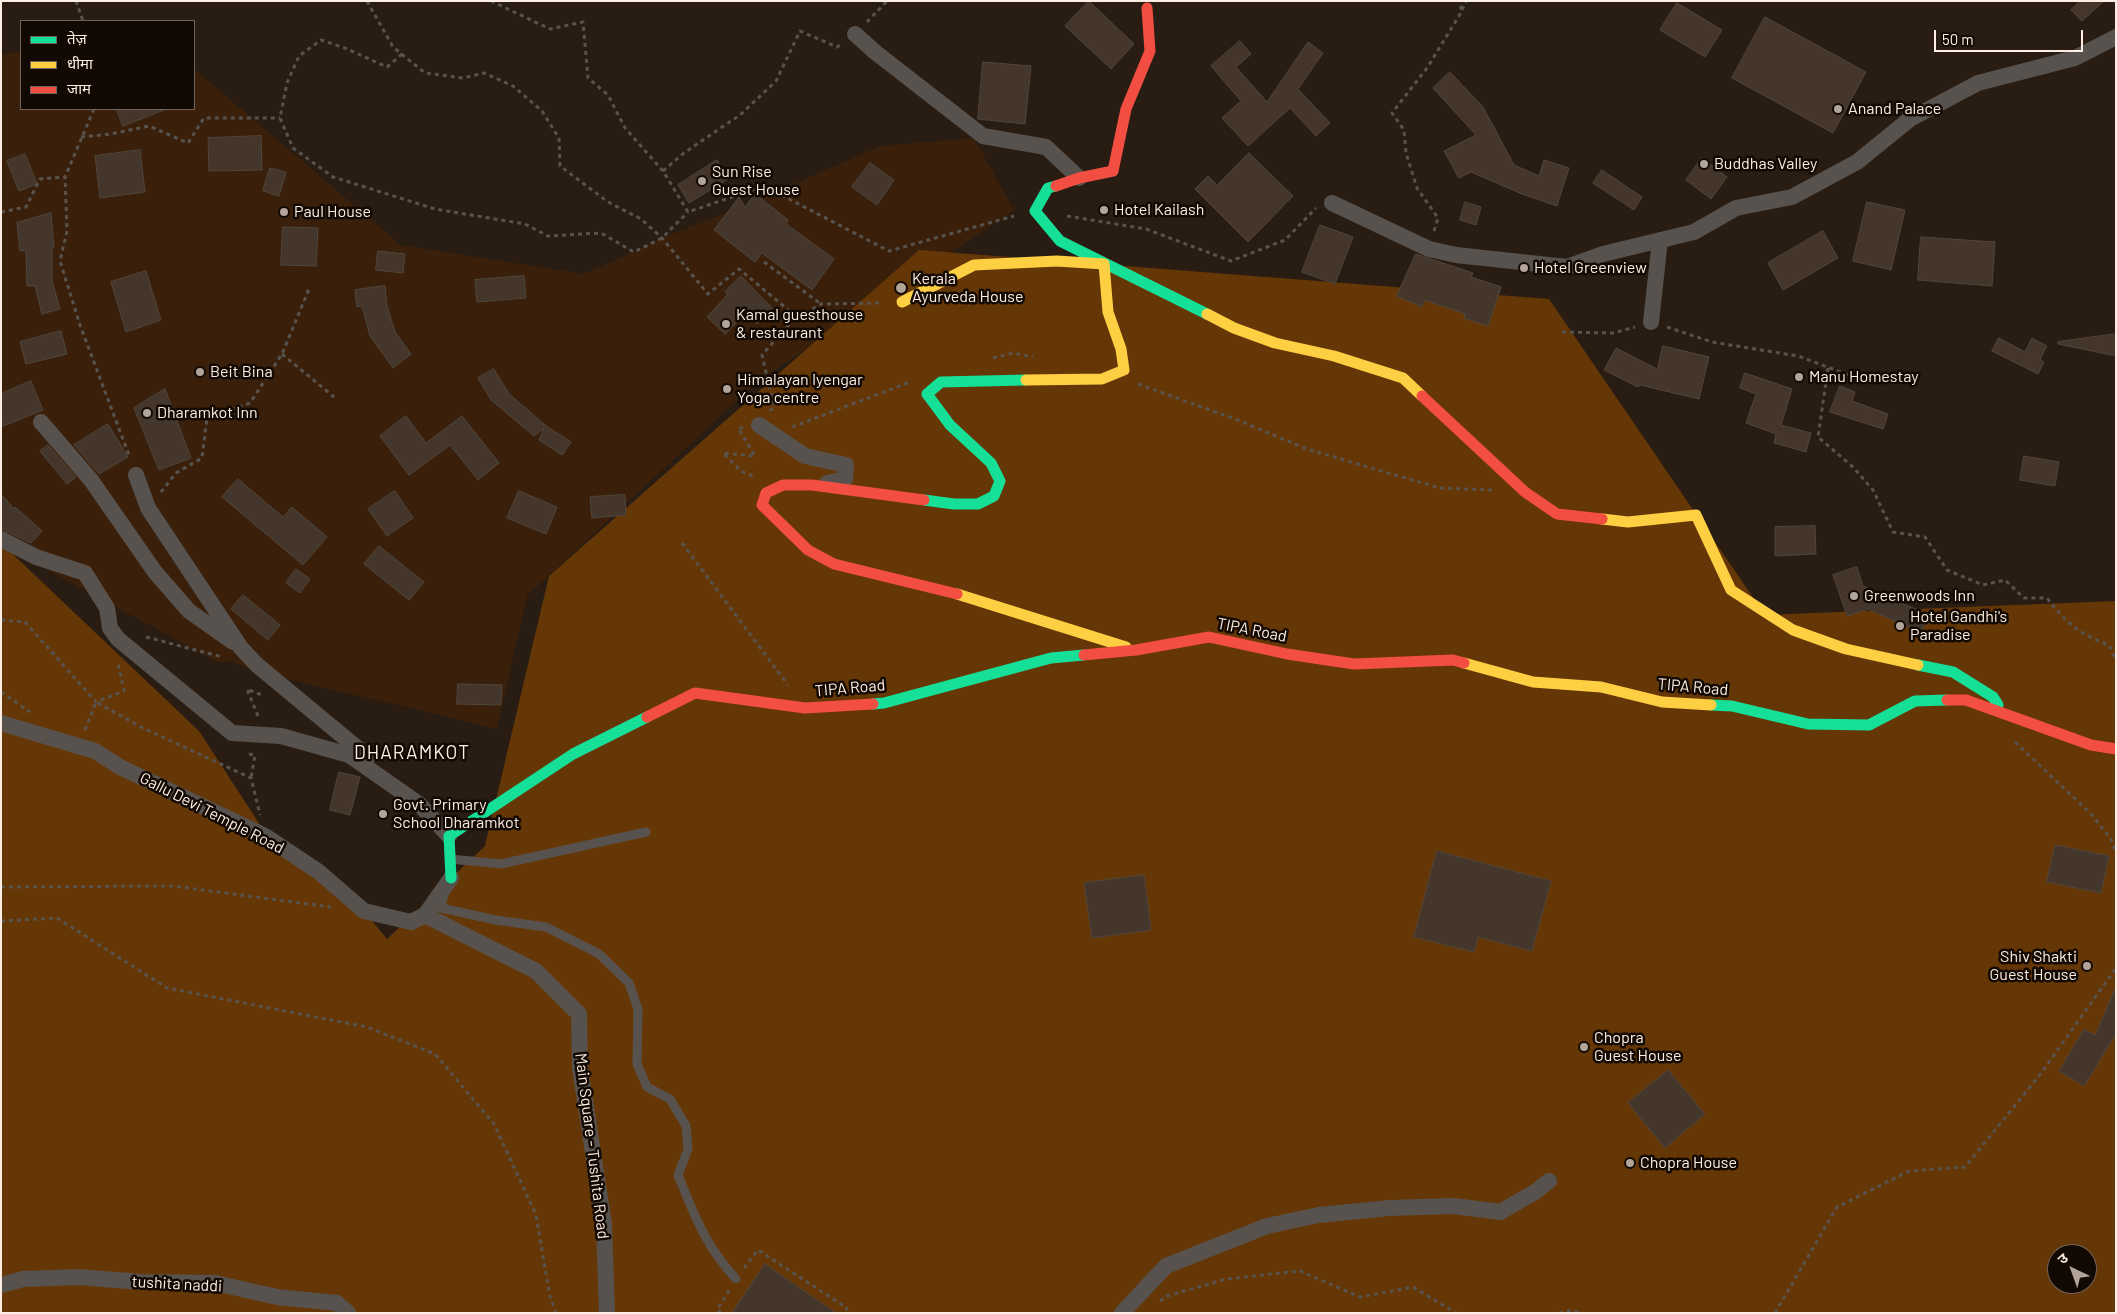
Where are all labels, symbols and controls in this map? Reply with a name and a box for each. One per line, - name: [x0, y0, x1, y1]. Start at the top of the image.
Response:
- legend: [20, 20, 195, 110]
- scale bar: [1937, 20, 2086, 52]
- text: तेज़: [67, 29, 87, 47]
- text: 50 m: [1942, 30, 1974, 48]
- text: धीमा: [67, 54, 93, 72]
- text: जाम: [67, 79, 91, 97]
- place label: Anand Palace: [1848, 99, 1941, 119]
- marker: Anand Palace: [1832, 103, 1844, 115]
- place label: Buddhas Valley: [1714, 154, 1817, 174]
- marker: Buddhas Valley: [1698, 158, 1710, 170]
- place label: Sun Rise Guest House: [712, 162, 799, 200]
- marker: Sun Rise Guest House: [696, 175, 708, 187]
- place label: Hotel Kailash: [1114, 200, 1204, 220]
- place label: Paul House: [294, 202, 371, 222]
- marker: Hotel Kailash: [1098, 204, 1110, 216]
- marker: Paul House: [278, 206, 290, 218]
- place label: Hotel Greenview: [1534, 258, 1647, 278]
- marker: Hotel Greenview: [1518, 262, 1530, 274]
- place label: Kerala Ayurveda House: [912, 269, 1023, 307]
- marker: Kerala Ayurveda House: [894, 281, 908, 295]
- place label: Kamal guesthouse & restaurant: [736, 305, 863, 343]
- marker: Kamal guesthouse & restaurant: [720, 318, 732, 330]
- place label: Beit Bina: [210, 362, 273, 382]
- marker: Beit Bina: [194, 366, 206, 378]
- place label: Manu Homestay: [1809, 367, 1919, 387]
- place label: Himalayan Iyengar Yoga centre: [737, 370, 863, 408]
- marker: Manu Homestay: [1793, 371, 1805, 383]
- marker: Himalayan Iyengar Yoga centre: [721, 383, 733, 395]
- place label: Dharamkot Inn: [157, 403, 258, 423]
- marker: Dharamkot Inn: [141, 407, 153, 419]
- place label: Greenwoods Inn: [1864, 586, 1975, 606]
- marker: Greenwoods Inn: [1848, 590, 1860, 602]
- place label: Hotel Gandhi's Paradise: [1910, 607, 2007, 645]
- street label: TIPA Road: [1215, 614, 1289, 646]
- marker: Hotel Gandhi's Paradise: [1894, 620, 1906, 632]
- street label: TIPA Road: [1657, 674, 1729, 700]
- street label: TIPA Road: [814, 675, 886, 701]
- district label: DHARAMKOT: [353, 742, 471, 764]
- street label: Gallu Devi Temple Road: [137, 768, 287, 858]
- place label: Govt. Primary School Dharamkot: [393, 795, 520, 833]
- marker: Govt. Primary School Dharamkot: [377, 808, 389, 820]
- place label: Shiv Shakti Guest House: [1990, 947, 2077, 985]
- marker: Shiv Shakti Guest House: [2081, 960, 2093, 972]
- place label: Chopra Guest House: [1594, 1028, 1681, 1066]
- marker: Chopra Guest House: [1578, 1041, 1590, 1053]
- street label: Main Square - Tushita Road: [571, 1052, 613, 1240]
- place label: Chopra House: [1640, 1153, 1737, 1173]
- marker: Chopra House: [1624, 1157, 1636, 1169]
- north arrow: [2047, 1244, 2097, 1294]
- text: उ: [2054, 1249, 2071, 1267]
- street label: tushita naddi: [131, 1272, 223, 1296]

